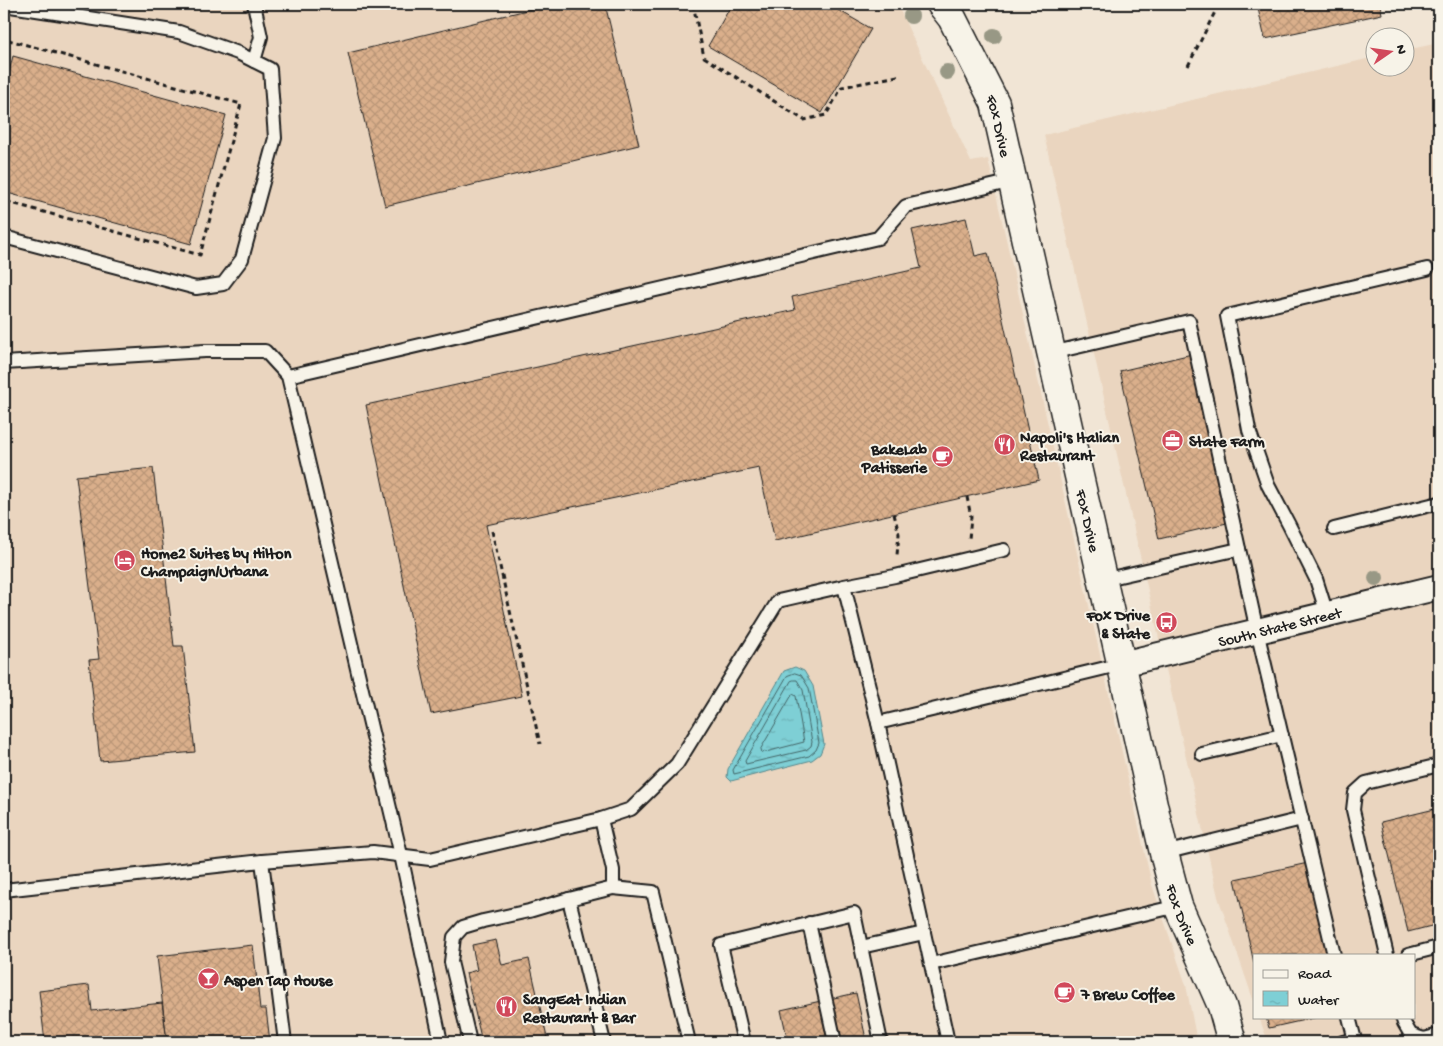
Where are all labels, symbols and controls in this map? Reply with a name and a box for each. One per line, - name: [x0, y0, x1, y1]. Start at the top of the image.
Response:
- north arrow: [1366, 28, 1416, 78]
- text: N: [1391, 43, 1410, 56]
- street label: Fox Drive: [979, 91, 1013, 160]
- office icon: State Farm: [1161, 428, 1185, 452]
- place label: Napoli's Italian Restaurant: [1019, 430, 1119, 467]
- restaurant icon: Napoli's Italian Restaurant: [992, 433, 1016, 457]
- place label: State Farm: [1189, 434, 1265, 453]
- place label: BakeLab Patisserie: [861, 442, 928, 479]
- cafe icon: BakeLab Patisserie: [931, 445, 955, 469]
- street label: Fox Drive: [1069, 487, 1102, 555]
- place label: Home2 Suites by Hilton Champaign/Urbana: [140, 546, 292, 583]
- hotel icon: Home2 Suites by Hilton Champaign/Urbana: [113, 549, 137, 573]
- street label: South State Street: [1217, 605, 1345, 653]
- place label: Fox Drive & State: [1085, 608, 1151, 645]
- bus stop icon: Fox Drive & State: [1154, 611, 1178, 635]
- street label: Fox Drive: [1159, 882, 1200, 950]
- legend: [1253, 954, 1416, 1018]
- text: Road: [1298, 966, 1332, 984]
- bar icon: Aspen Tap House: [196, 967, 220, 991]
- place label: Aspen Tap House: [223, 973, 333, 992]
- cafe icon: 7 Brew Coffee: [1053, 981, 1077, 1005]
- place label: 7 Brew Coffee: [1080, 986, 1175, 1006]
- place label: SangEat Indian Restaurant & Bar: [522, 992, 637, 1029]
- text: Water: [1298, 992, 1340, 1010]
- restaurant icon: SangEat Indian Restaurant & Bar: [495, 995, 519, 1019]

